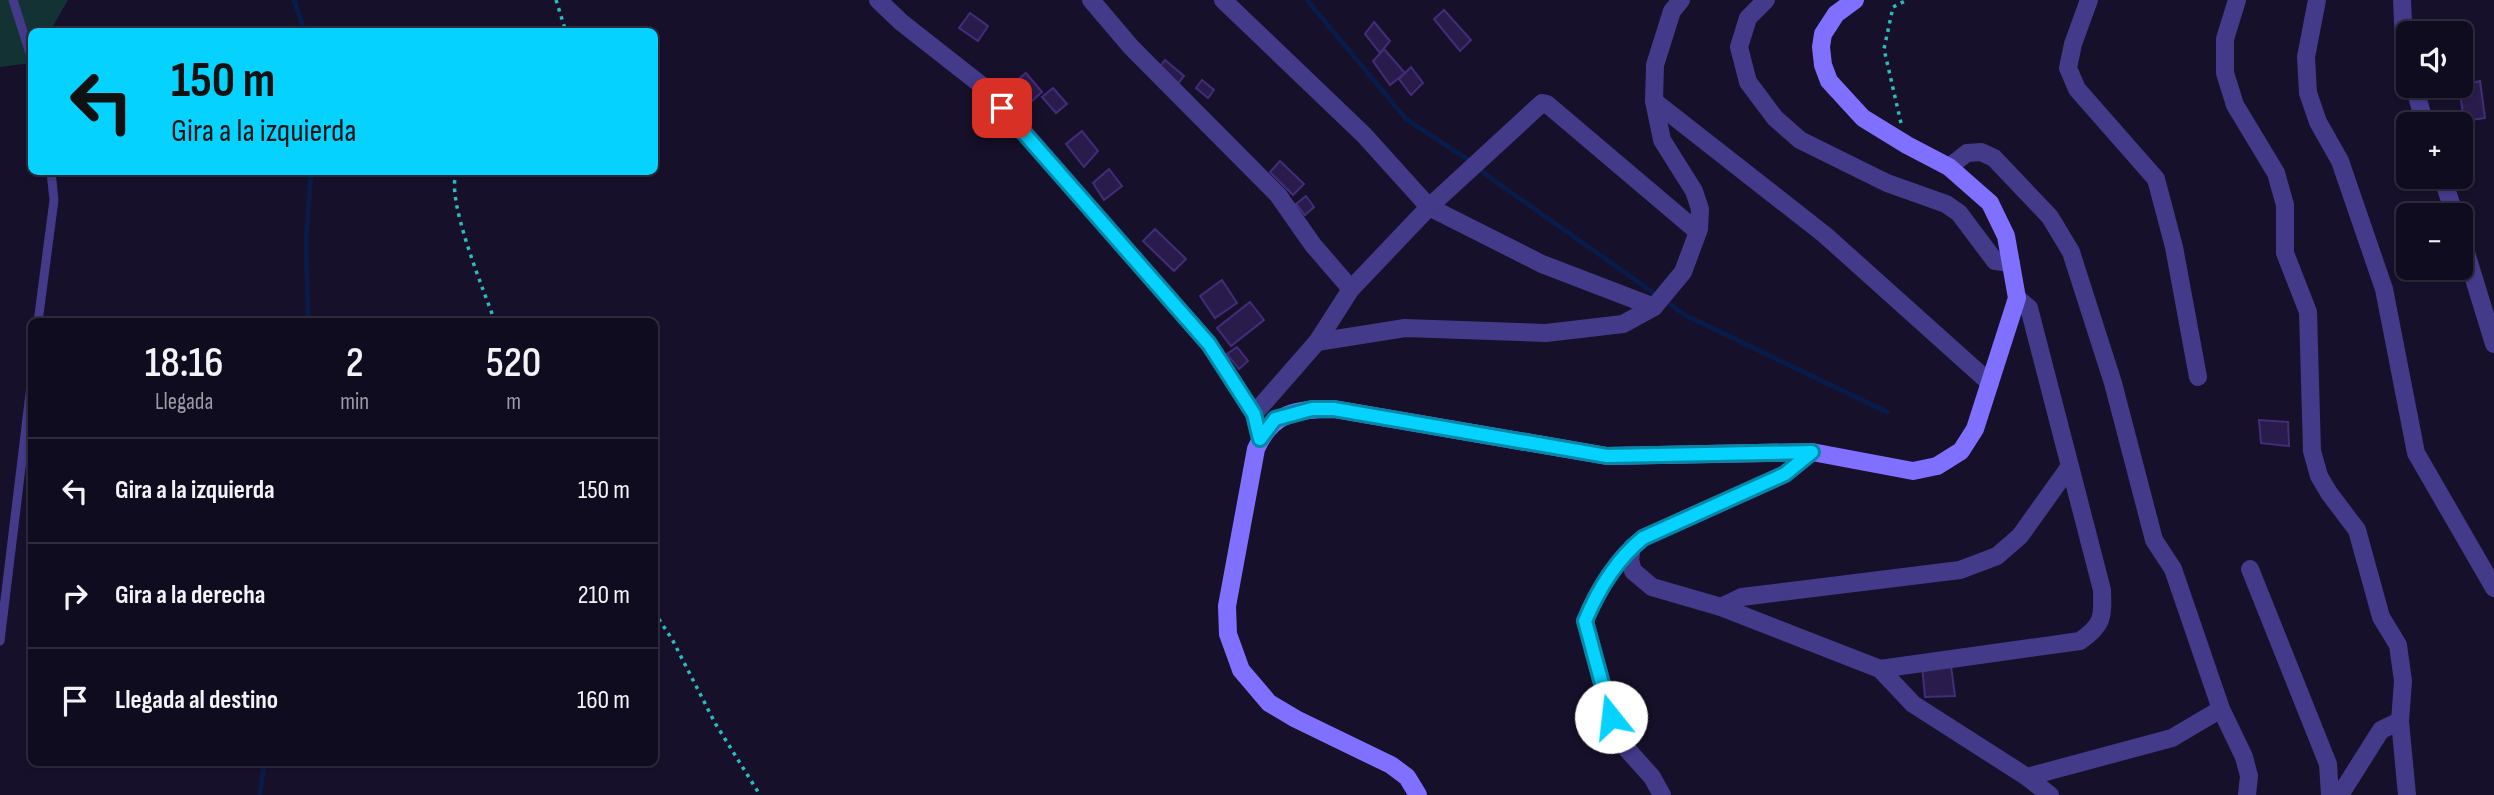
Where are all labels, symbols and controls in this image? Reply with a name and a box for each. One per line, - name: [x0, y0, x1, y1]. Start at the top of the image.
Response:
- map controls: [2396, 21, 2473, 280]
- button: sound: [2396, 21, 2473, 98]
- text: 150 m: [171, 52, 275, 111]
- icon: left: [56, 56, 147, 147]
- pin: [972, 78, 1032, 138]
- icon: arrive: [983, 89, 1021, 127]
- text: Gira a la izquierda: [171, 112, 357, 151]
- button: +: [2396, 112, 2473, 189]
- button: −: [2396, 203, 2473, 280]
- text: 18:16: [145, 338, 223, 389]
- text: 2: [346, 338, 364, 389]
- text: 520: [486, 338, 541, 389]
- text: Llegada: [155, 388, 213, 416]
- text: min: [340, 388, 369, 416]
- text: m: [506, 388, 521, 416]
- icon: left: [56, 472, 94, 510]
- text: Gira a la izquierda: [115, 475, 275, 506]
- text: 150 m: [578, 475, 630, 506]
- icon: right: [56, 577, 94, 615]
- text: Gira a la derecha: [115, 580, 265, 611]
- text: 210 m: [578, 580, 630, 611]
- position arrow: [1574, 680, 1648, 754]
- icon: arrive: [56, 682, 94, 720]
- text: Llegada al destino: [115, 685, 278, 716]
- text: 160 m: [577, 685, 630, 716]

